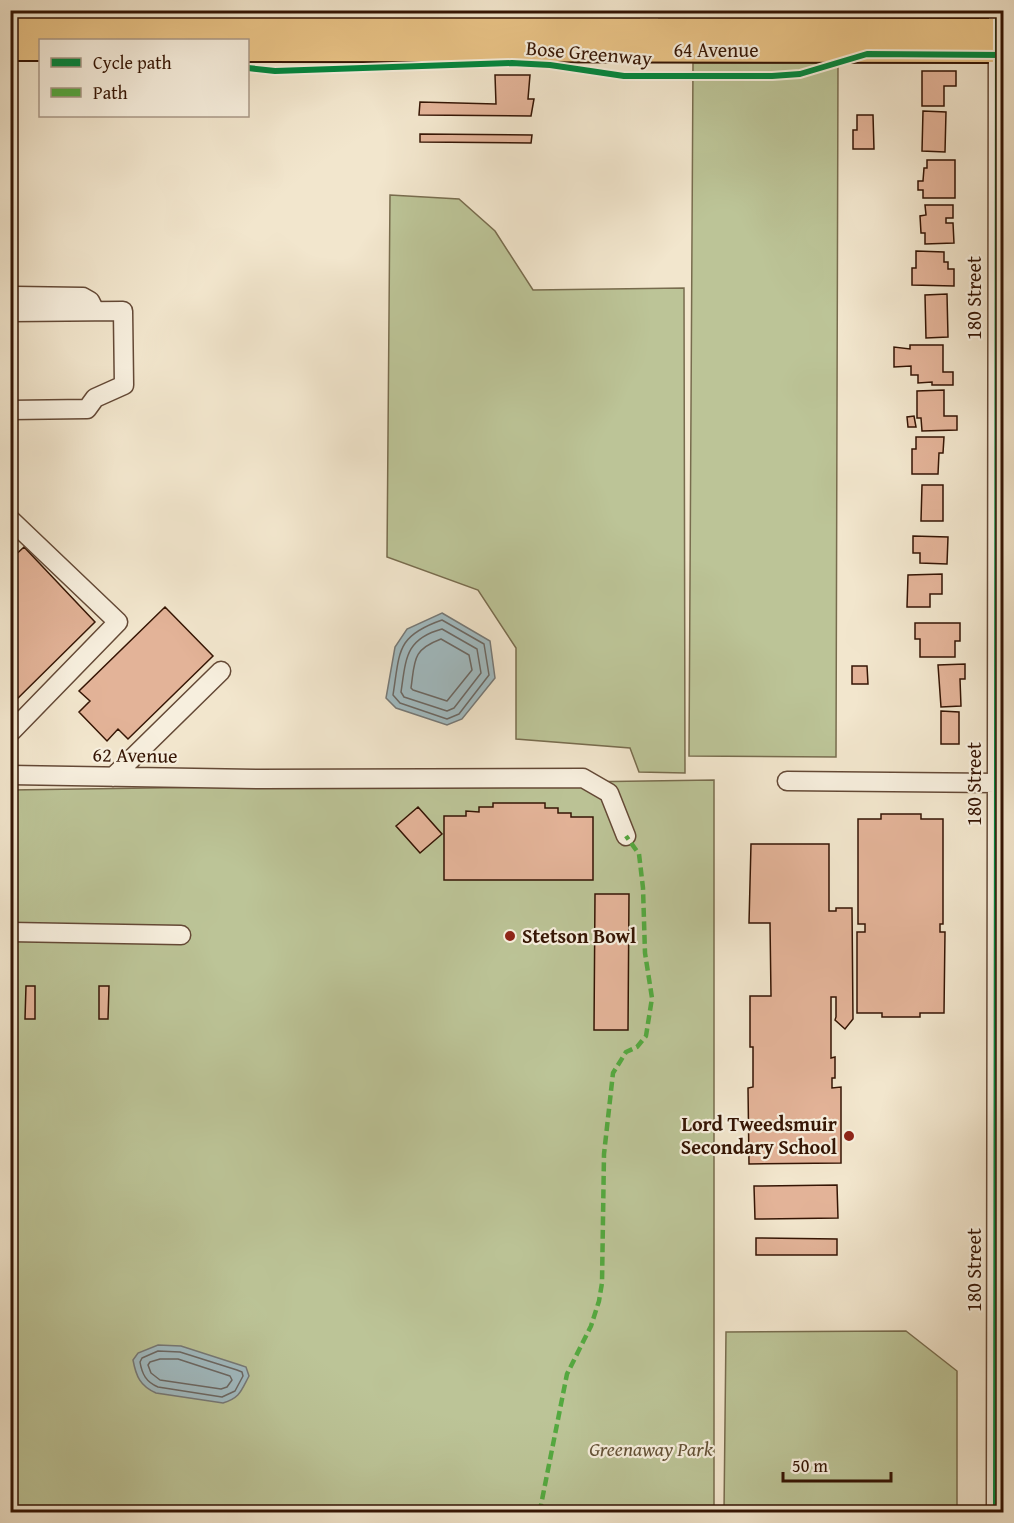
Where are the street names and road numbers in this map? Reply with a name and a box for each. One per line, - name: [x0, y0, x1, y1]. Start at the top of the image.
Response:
- street label: Bose Greenway: [525, 33, 653, 72]
- street label: 64 Avenue: [673, 35, 759, 64]
- street label: 180 Street: [959, 256, 988, 340]
- street label: 62 Avenue: [92, 739, 178, 770]
- street label: 180 Street: [959, 742, 988, 826]
- street label: 180 Street: [959, 1228, 988, 1312]

